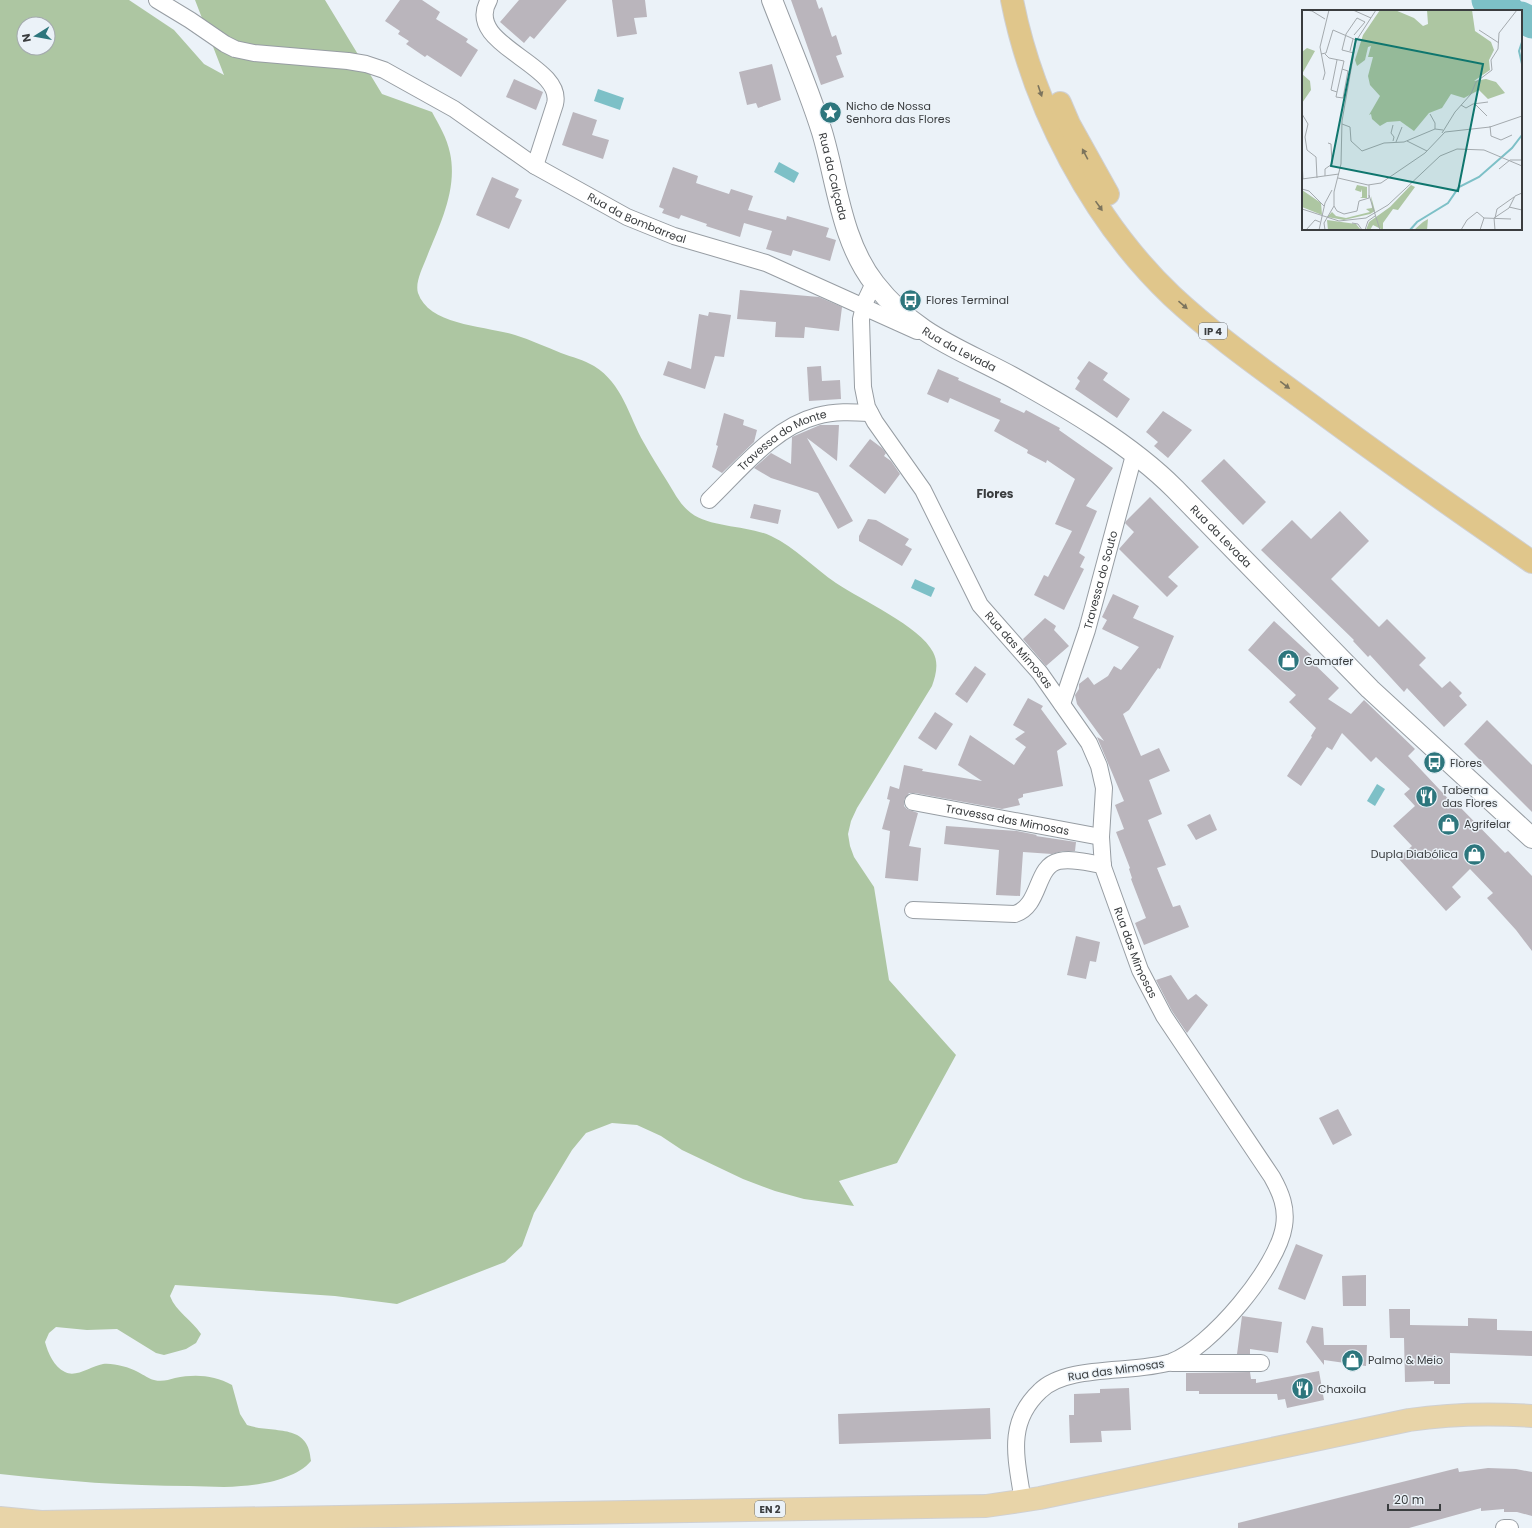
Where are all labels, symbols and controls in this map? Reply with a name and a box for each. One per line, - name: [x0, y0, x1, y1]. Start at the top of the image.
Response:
- inset map: [1302, 10, 1522, 230]
- north arrow: [16, 16, 56, 56]
- text: N: [18, 32, 35, 43]
- one-way arrow: [1037, 85, 1043, 97]
- place label: Nicho de Nossa Senhora das Flores: [846, 98, 951, 127]
- place icon: Nicho de Nossa Senhora das Flores: [818, 99, 844, 125]
- street label: Rua da Calçada: [815, 131, 852, 222]
- one-way arrow: [1082, 149, 1089, 160]
- street label: Rua da Bombarreal: [585, 189, 688, 247]
- one-way arrow: [1095, 201, 1103, 211]
- bus stop icon: Flores Terminal: [897, 287, 923, 313]
- place label: Flores Terminal: [926, 292, 1009, 308]
- one-way arrow: [1177, 300, 1188, 309]
- street label: Rua da Levada: [919, 323, 999, 376]
- road number: IP 4: [1199, 323, 1227, 339]
- one-way arrow: [1279, 381, 1290, 390]
- street label: Travessa do Monte: [734, 406, 828, 474]
- district label: Flores: [977, 485, 1014, 502]
- street label: Rua da Levada: [1187, 501, 1255, 571]
- street label: Travessa do Souto: [1080, 529, 1121, 631]
- street label: Rua das Mimosas: [981, 608, 1057, 692]
- shop icon: Gamafer: [1275, 648, 1301, 674]
- place label: Gamafer: [1304, 653, 1353, 669]
- bus stop icon: Flores: [1421, 750, 1447, 776]
- place label: Flores: [1450, 755, 1482, 771]
- place label: Taberna das Flores: [1442, 782, 1498, 811]
- restaurant icon: Taberna das Flores: [1413, 783, 1439, 809]
- street label: Travessa das Mimosas: [944, 800, 1071, 839]
- shop icon: Agrifelar: [1435, 811, 1461, 837]
- place label: Agrifelar: [1464, 816, 1510, 832]
- shop icon: Dupla Diabólica: [1461, 841, 1487, 867]
- place label: Dupla Diabólica: [1371, 846, 1458, 862]
- street label: Rua das Mimosas: [1110, 905, 1161, 1001]
- shop icon: Palmo & Meio: [1340, 1347, 1366, 1373]
- place label: Palmo & Meio: [1368, 1352, 1443, 1368]
- street label: Rua das Mimosas: [1067, 1355, 1165, 1385]
- restaurant icon: Chaxoila: [1289, 1376, 1315, 1402]
- place label: Chaxoila: [1318, 1381, 1366, 1397]
- scale bar: [1388, 1486, 1440, 1512]
- text: 20 m: [1394, 1491, 1424, 1508]
- road number: EN 2: [755, 1501, 785, 1517]

